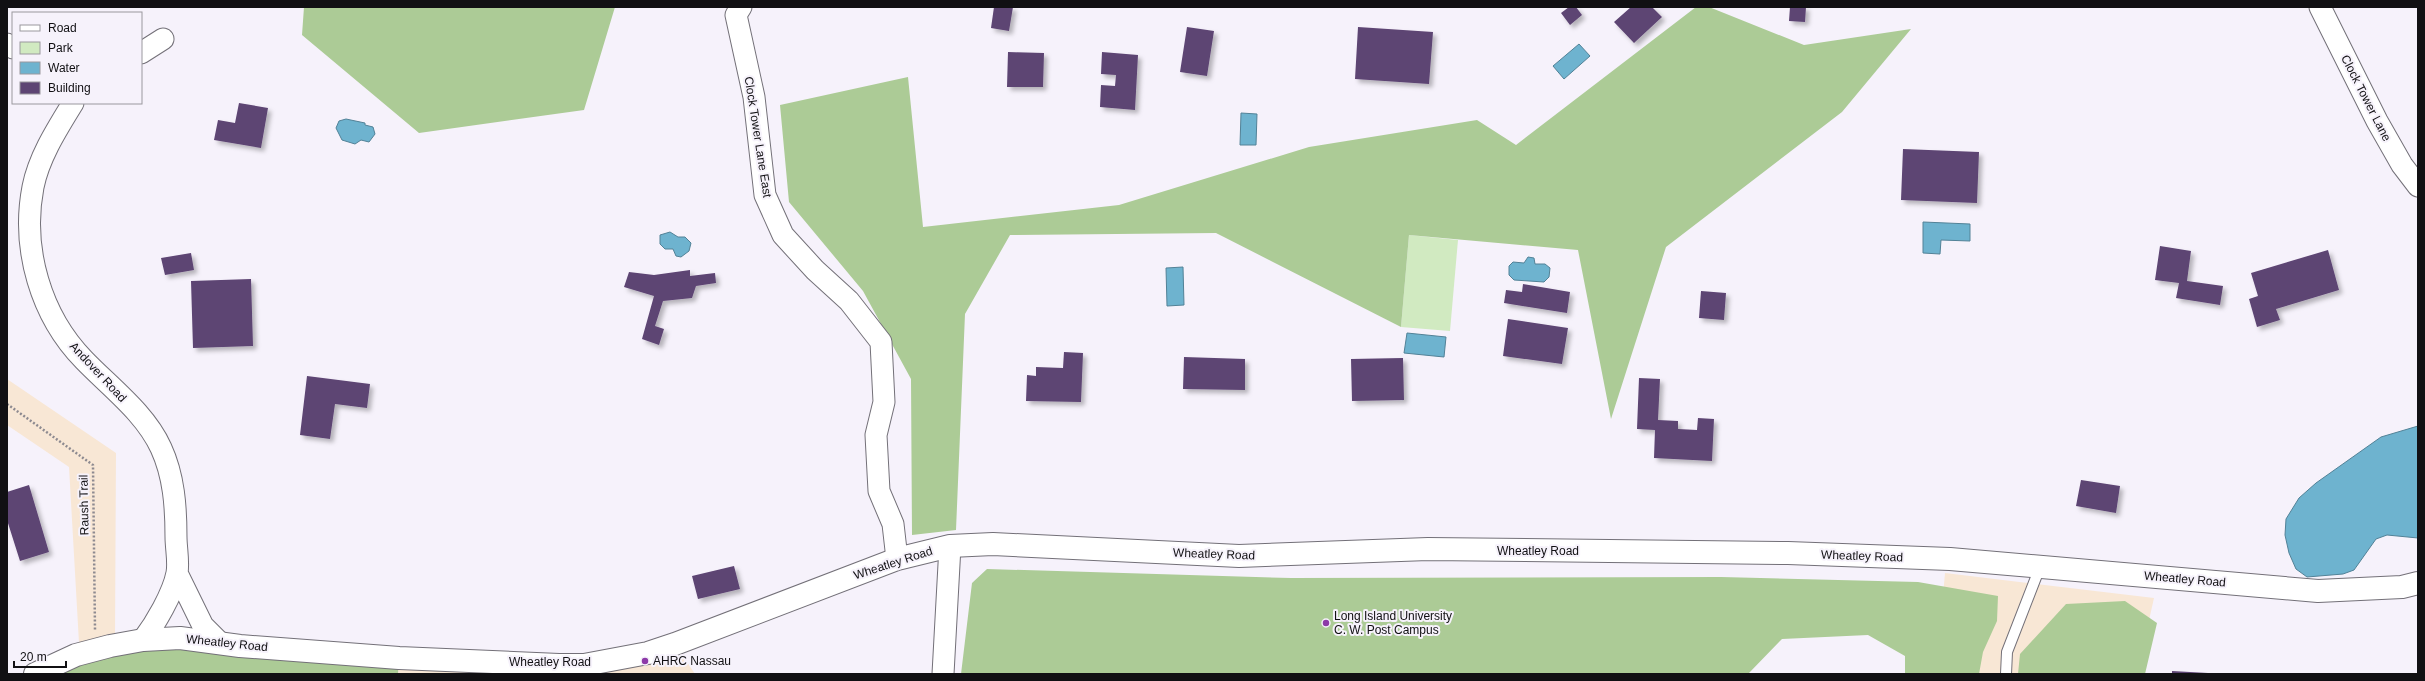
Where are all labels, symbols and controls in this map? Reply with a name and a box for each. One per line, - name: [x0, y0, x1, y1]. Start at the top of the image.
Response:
- legend: [12, 12, 142, 104]
- text: Road: [48, 21, 77, 35]
- text: Park: [48, 41, 74, 55]
- street label: Clock Tower Lane: [2338, 52, 2394, 144]
- text: Water: [48, 61, 80, 75]
- street label: Clock Tower Lane East: [742, 75, 775, 199]
- text: Building: [48, 81, 91, 95]
- street label: Andover Road: [67, 339, 129, 405]
- street label: Raush Trail: [76, 475, 92, 535]
- street label: Wheatley Road: [852, 544, 934, 582]
- street label: Wheatley Road: [1497, 544, 1579, 558]
- street label: Wheatley Road: [1173, 546, 1255, 562]
- street label: Wheatley Road: [1821, 548, 1903, 564]
- street label: Wheatley Road: [2144, 568, 2226, 590]
- place label: Long Island University C. W. Post Campus: [1334, 609, 1452, 637]
- marker: Long Island University C. W. Post Campus: [1321, 618, 1331, 628]
- street label: Wheatley Road: [185, 632, 269, 654]
- scale bar: [14, 643, 66, 669]
- text: 20 m: [20, 650, 47, 664]
- place label: AHRC Nassau: [653, 654, 731, 668]
- street label: Wheatley Road: [509, 655, 591, 669]
- marker: AHRC Nassau: [640, 656, 650, 666]

